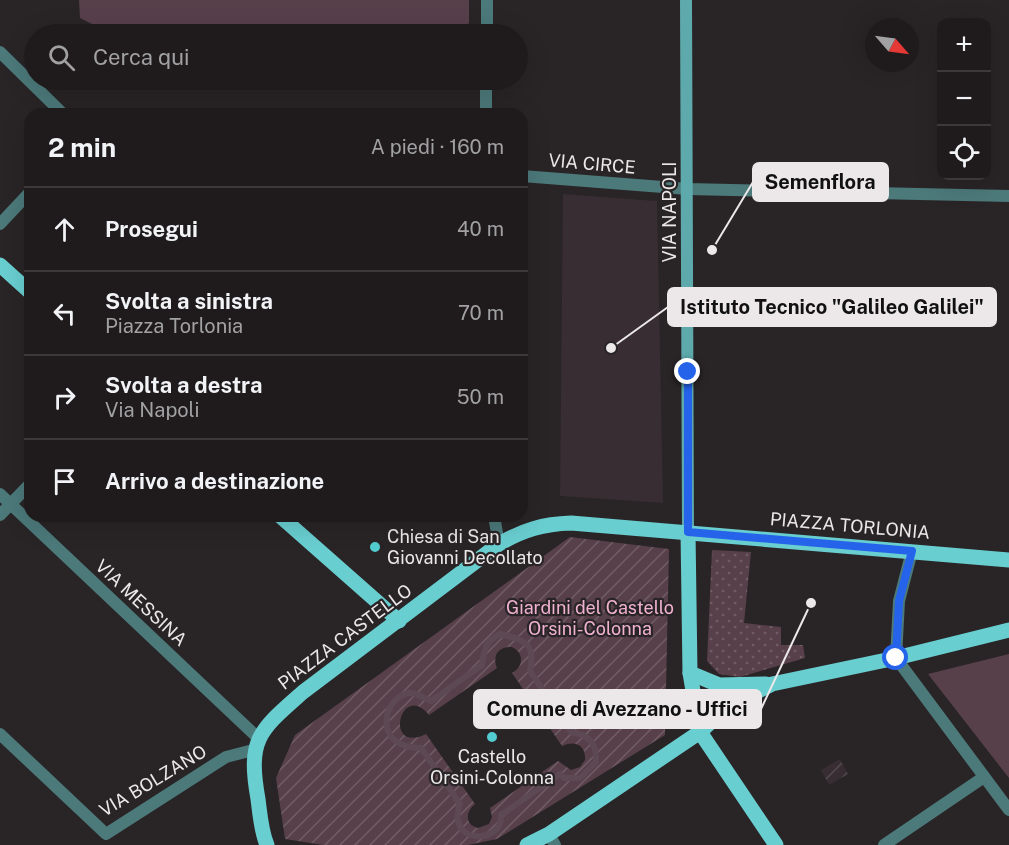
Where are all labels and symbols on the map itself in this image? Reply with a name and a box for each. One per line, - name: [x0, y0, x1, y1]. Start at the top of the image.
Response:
- north arrow: [865, 18, 919, 72]
- street label: VIA CIRCE: [548, 149, 636, 178]
- street label: VIA NAPOLI: [659, 162, 680, 262]
- callout: Semenflora: [753, 163, 888, 201]
- text: Semenflora: [765, 170, 875, 194]
- callout: Istituto Tecnico "Galileo Galilei": [668, 288, 996, 326]
- text: Istituto Tecnico "Galileo Galilei": [680, 295, 984, 319]
- route end: [674, 358, 700, 384]
- street label: PIAZZA TORLONIA: [769, 508, 931, 543]
- place label: Chiesa di San Giovanni Decollato: [387, 526, 543, 568]
- marker: Chiesa di San Giovanni Decollato: [368, 540, 382, 554]
- street label: VIA MESSINA: [91, 555, 192, 650]
- street label: PIAZZA CASTELLO: [274, 579, 416, 694]
- park label: Giardini del Castello Orsini-Colonna: [506, 597, 674, 639]
- route start: [882, 644, 908, 670]
- callout: Comune di Avezzano - Uffici: [474, 690, 761, 728]
- text: Comune di Avezzano - Uffici: [487, 697, 747, 721]
- marker: Castello Orsini-Colonna: [485, 730, 499, 744]
- street label: VIA BOLZANO: [95, 740, 210, 821]
- place label: Castello Orsini-Colonna: [430, 746, 554, 788]

